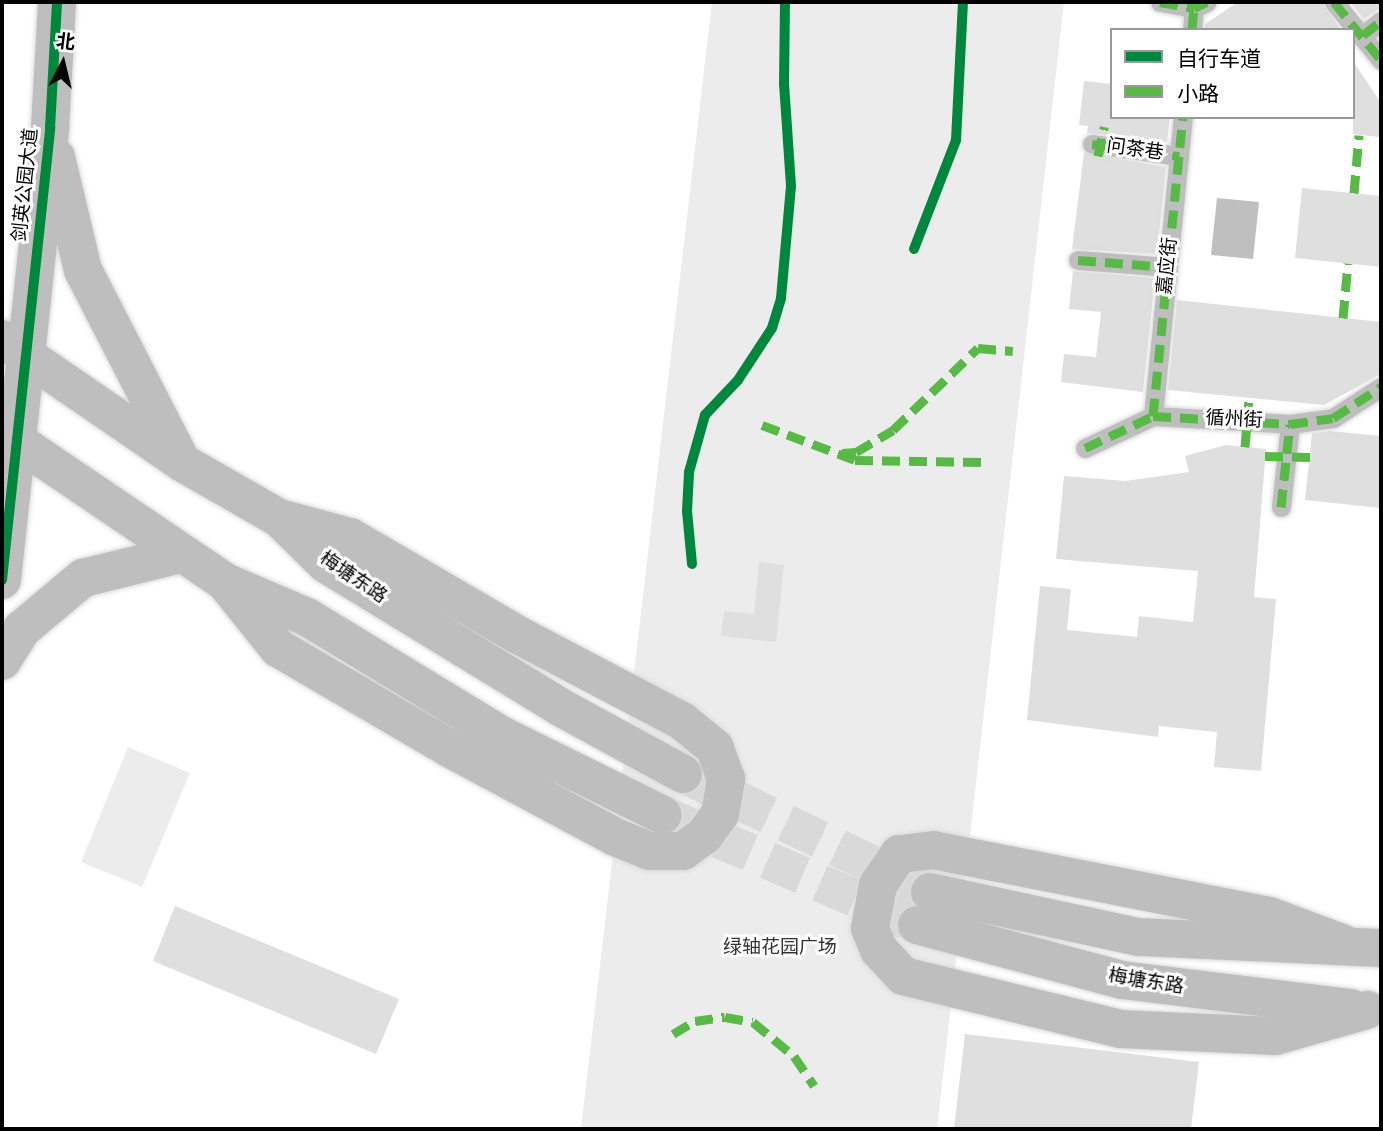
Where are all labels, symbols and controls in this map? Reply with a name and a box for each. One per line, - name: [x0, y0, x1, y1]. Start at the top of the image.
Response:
- north arrow: [28, 28, 98, 98]
- legend: [1110, 28, 1355, 119]
- text: 北: [55, 30, 76, 54]
- text: 自行车道: [1177, 47, 1261, 71]
- text: 小路: [1177, 82, 1219, 106]
- street label: 剑英公园大道: [9, 127, 43, 243]
- street label: 问茶巷: [1105, 135, 1165, 165]
- street label: 嘉应街: [1154, 236, 1182, 296]
- street label: 循州街: [1205, 407, 1263, 433]
- street label: 梅塘东路: [315, 547, 391, 609]
- park label: 绿轴花园广场: [723, 937, 837, 959]
- street label: 梅塘东路: [1107, 965, 1185, 999]

